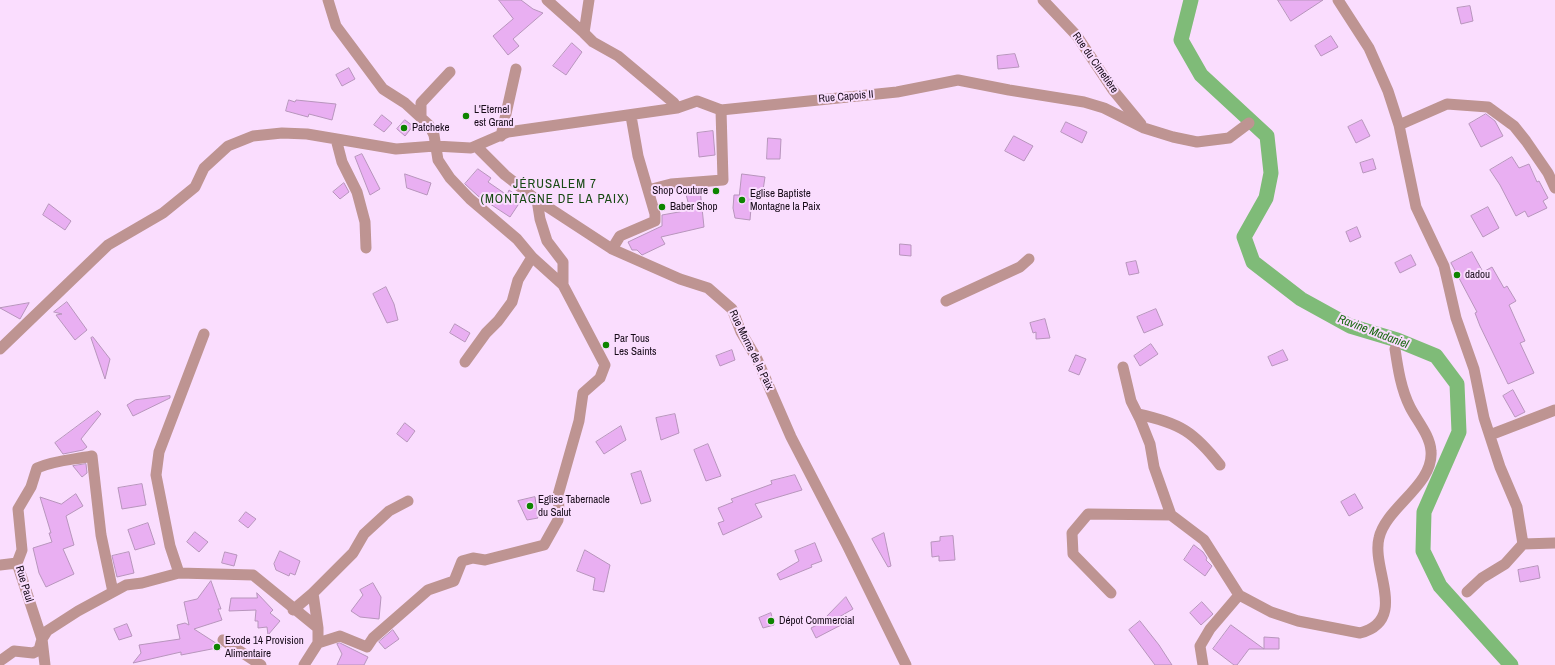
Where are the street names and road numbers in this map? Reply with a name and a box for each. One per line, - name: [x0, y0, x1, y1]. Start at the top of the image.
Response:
- street label: Rue du Cimetière: [1069, 30, 1121, 96]
- street label: Rue Capois II: [818, 88, 874, 106]
- street label: Rue Morne de la Paix: [726, 308, 776, 392]
- street label: Rue Paul: [12, 564, 36, 604]

